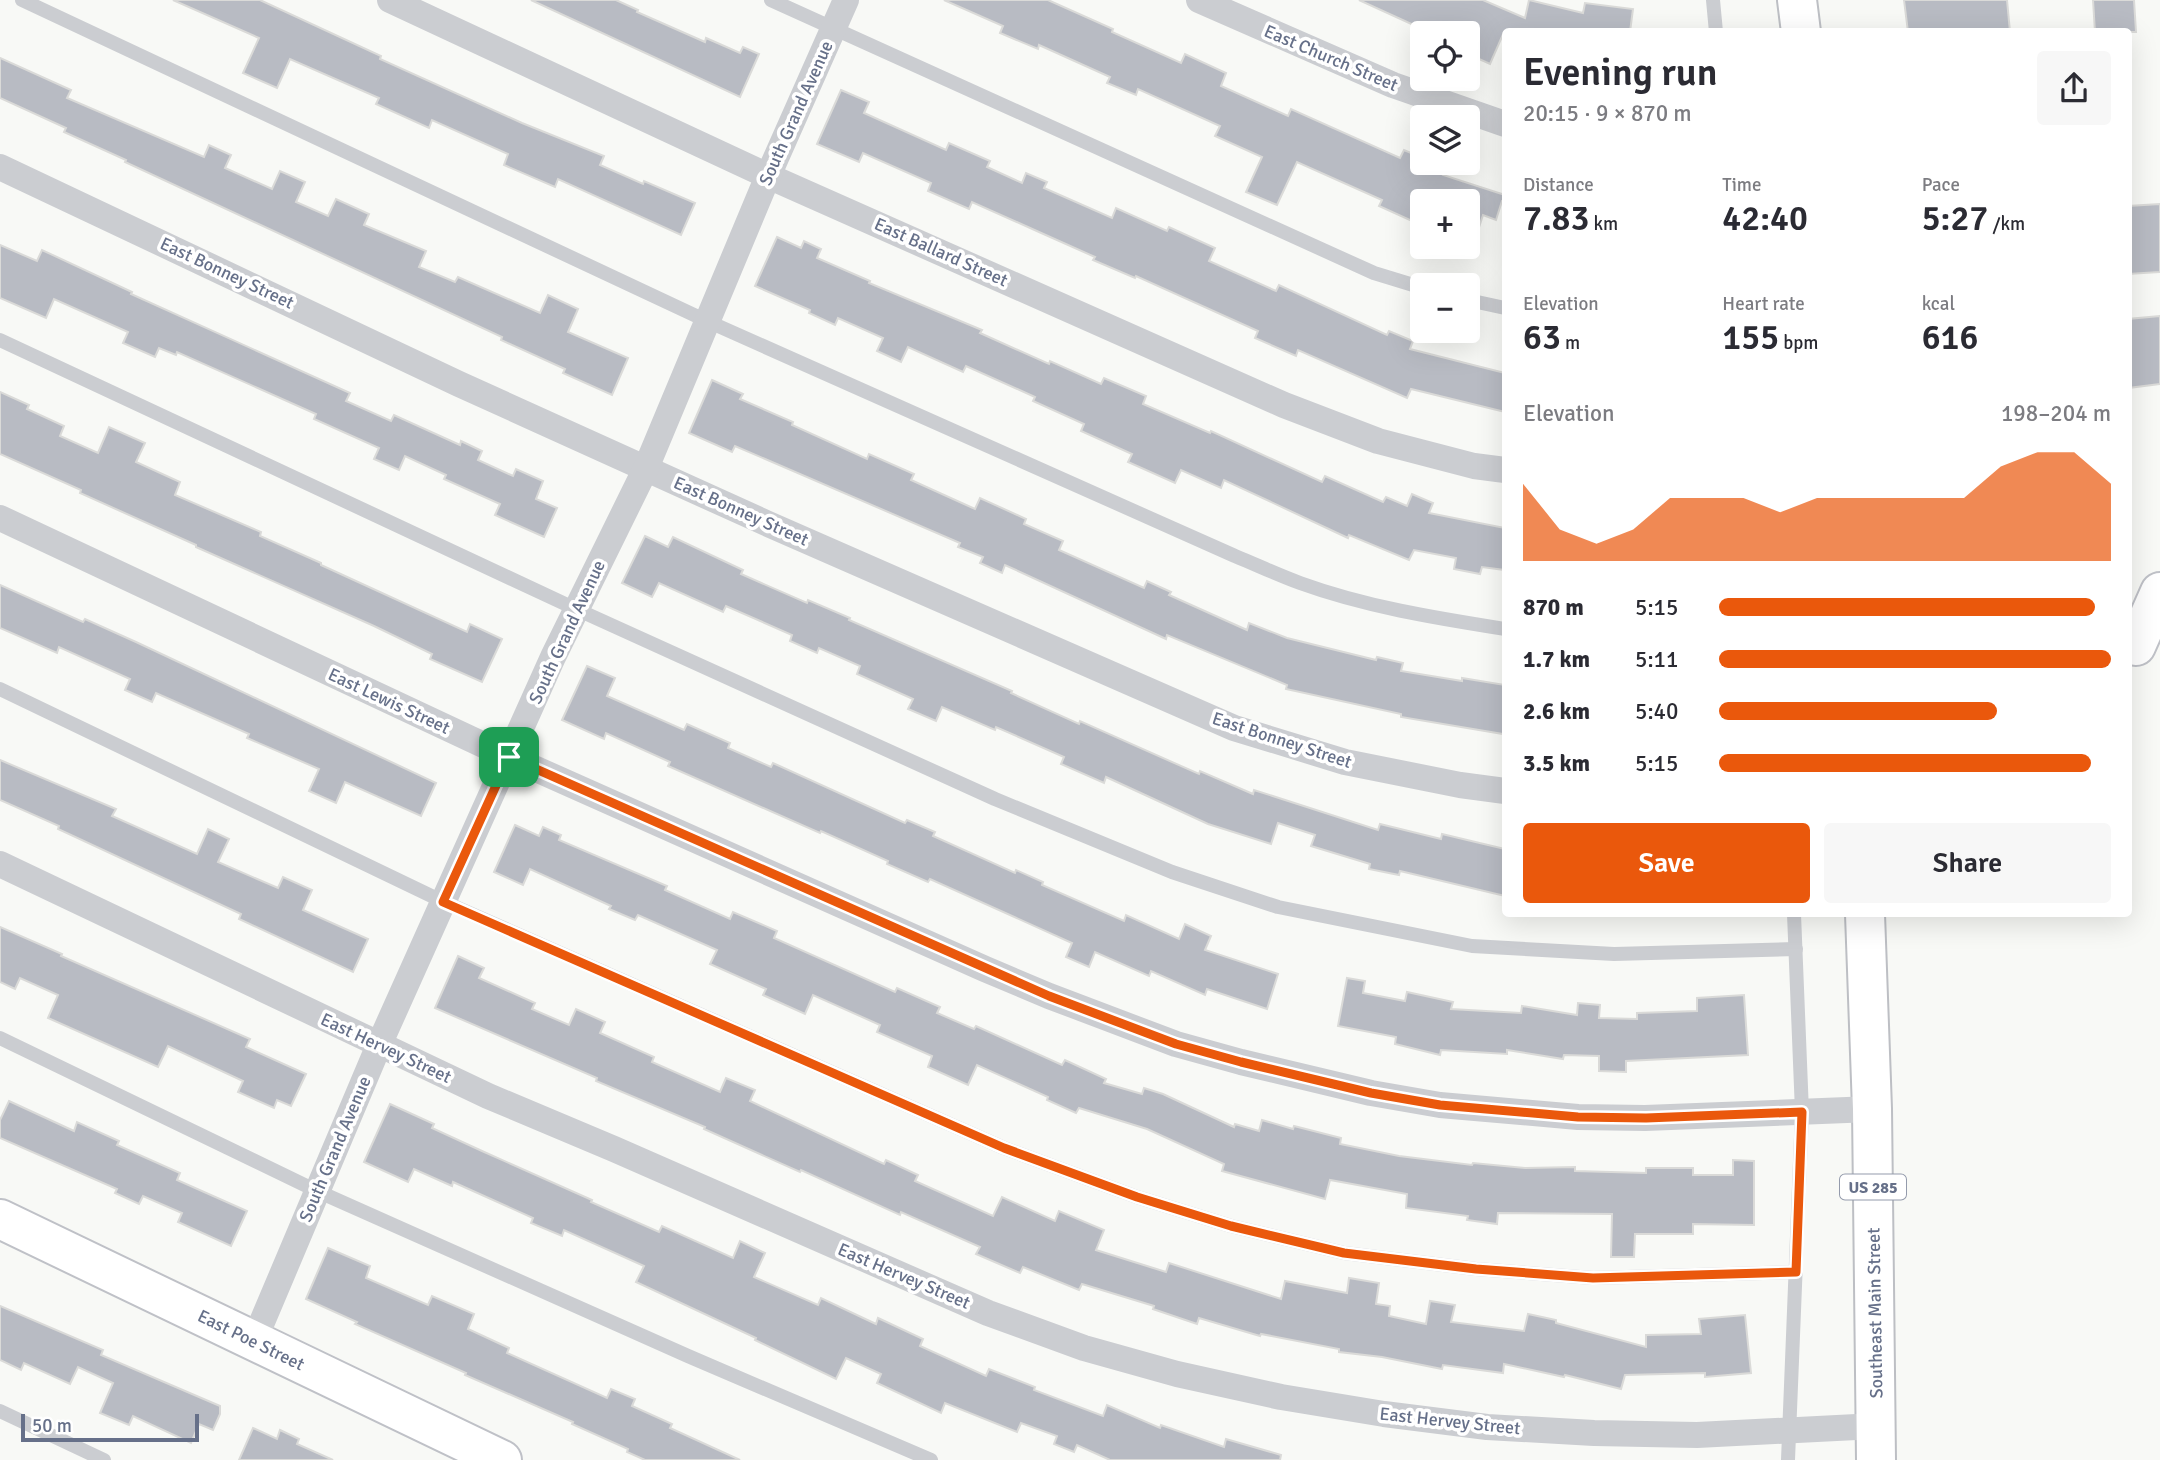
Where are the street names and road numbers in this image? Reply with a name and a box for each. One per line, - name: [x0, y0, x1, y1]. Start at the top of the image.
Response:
- street label: East Church Street: [1261, 20, 1401, 96]
- street label: South Grand Avenue: [754, 37, 838, 189]
- street label: East Ballard Street: [871, 213, 1011, 291]
- street label: East Bonney Street: [157, 232, 297, 314]
- street label: East Bonney Street: [670, 471, 812, 551]
- street label: South Grand Avenue: [524, 557, 610, 707]
- street label: East Lewis Street: [325, 663, 453, 739]
- street label: East Bonney Street: [1210, 707, 1354, 773]
- street label: East Hervey Street: [317, 1008, 455, 1088]
- street label: South Grand Avenue: [294, 1073, 376, 1225]
- road number: US 285: [1840, 1175, 1906, 1200]
- street label: Southeast Main Street: [1863, 1227, 1887, 1399]
- street label: East Hervey Street: [835, 1238, 973, 1314]
- street label: East Poe Street: [194, 1305, 308, 1375]
- street label: East Hervey Street: [1378, 1403, 1522, 1439]

